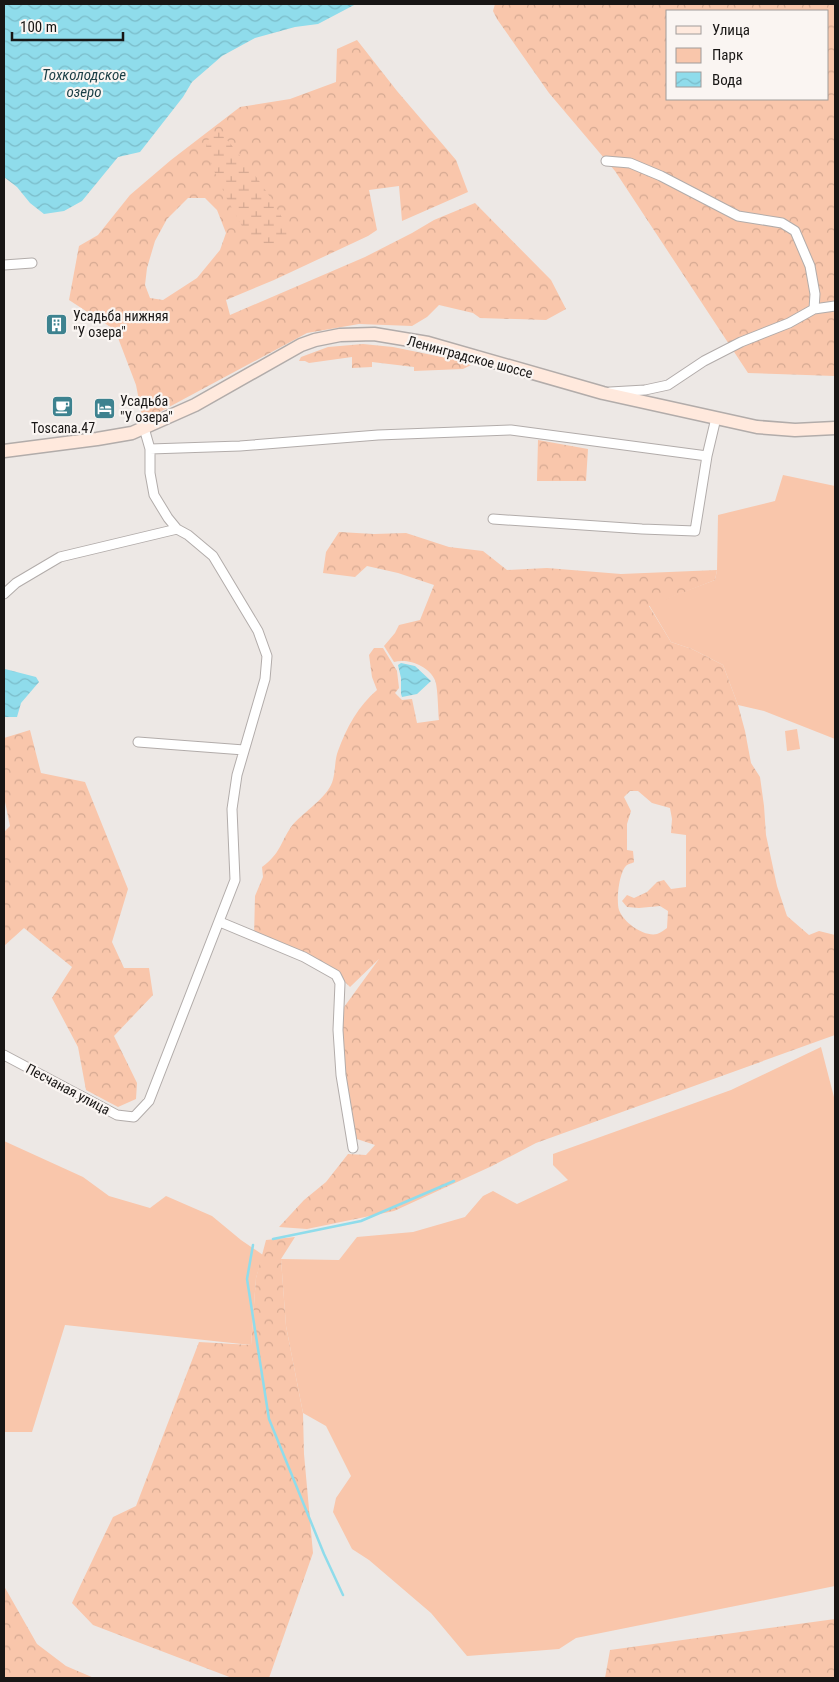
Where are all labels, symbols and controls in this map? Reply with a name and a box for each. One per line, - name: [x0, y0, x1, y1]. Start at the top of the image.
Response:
- scale bar: [12, 10, 124, 42]
- legend: [666, 10, 829, 100]
- text: 100 m: [20, 18, 57, 36]
- text: Улица: [712, 21, 750, 39]
- text: Парк: [712, 46, 743, 64]
- water label: Тохколодское озеро: [42, 66, 126, 101]
- text: Вода: [712, 71, 742, 89]
- place label: Усадьба нижняя "У озера": [73, 308, 168, 340]
- building icon: Усадьба нижняя "У озера": [45, 312, 69, 336]
- street label: Ленинградское шоссе: [406, 333, 535, 382]
- place label: Усадьба "У озера": [120, 393, 173, 425]
- cafe icon: Toscana.47: [51, 394, 75, 418]
- hotel icon: Усадьба "У озера": [92, 397, 116, 421]
- place label: Toscana.47: [31, 420, 95, 436]
- street label: Песчаная улица: [23, 1060, 113, 1118]

